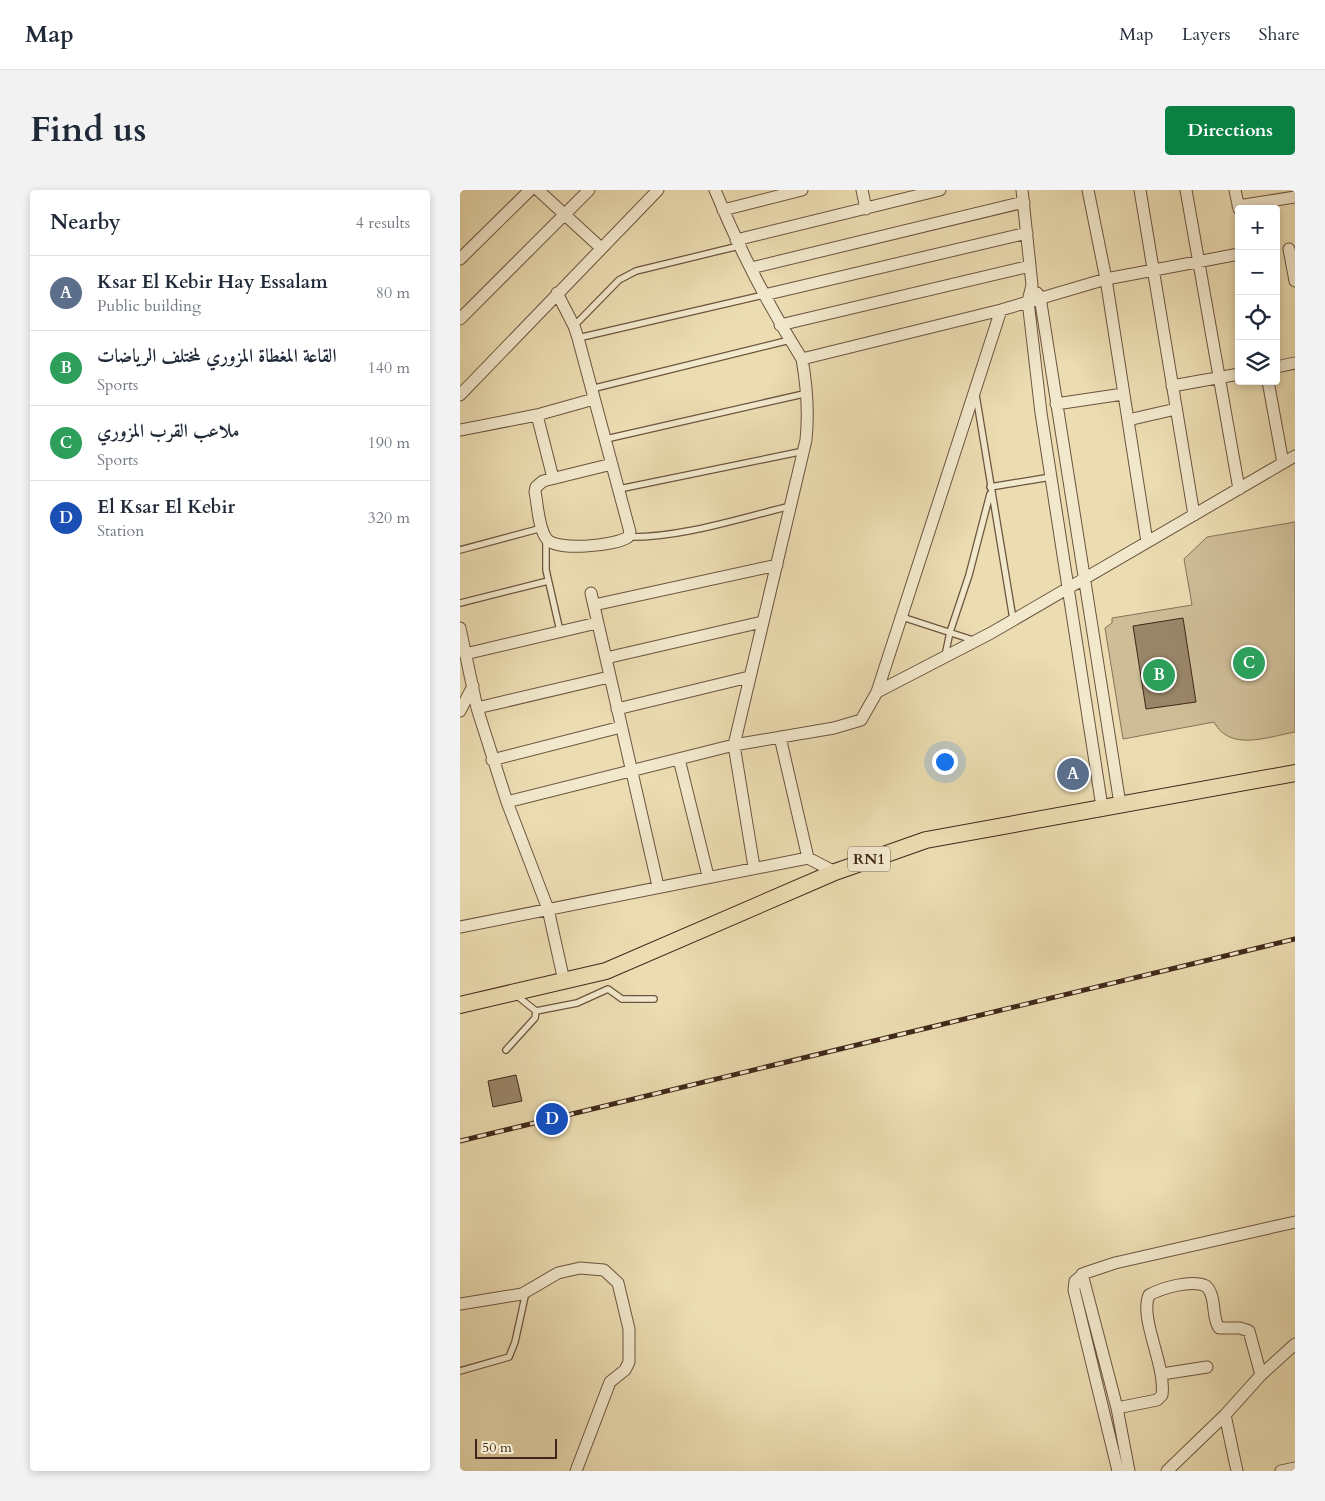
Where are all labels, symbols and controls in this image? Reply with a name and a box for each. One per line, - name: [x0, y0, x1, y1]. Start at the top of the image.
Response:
- text: Map: [25, 18, 74, 51]
- text: Map: [1119, 22, 1154, 47]
- text: Layers: [1182, 22, 1231, 47]
- text: Share: [1259, 22, 1300, 47]
- text: Find us: [30, 106, 146, 154]
- button: Directions: [1165, 106, 1295, 155]
- map controls: [1235, 205, 1280, 385]
- button: +: [1235, 205, 1280, 250]
- text: Nearby: [50, 208, 121, 237]
- text: 4 results: [356, 212, 410, 234]
- button: −: [1235, 250, 1280, 295]
- text: Ksar El Kebir Hay Essalam: [97, 269, 328, 295]
- text: A: [60, 282, 72, 304]
- text: 80 m: [376, 282, 410, 304]
- text: Public building: [97, 295, 201, 317]
- button: locate: [1235, 295, 1280, 340]
- button: layers: [1235, 340, 1280, 385]
- text: القاعة المغطاة المزوري لمختلف الرياضات: [97, 343, 337, 369]
- text: B: [60, 357, 72, 379]
- text: 140 m: [368, 357, 410, 379]
- text: Sports: [97, 374, 138, 396]
- text: ملاعب القرب المزوري: [97, 418, 239, 444]
- text: C: [60, 432, 72, 454]
- text: 190 m: [368, 432, 410, 454]
- text: Sports: [97, 449, 138, 471]
- text: El Ksar El Kebir: [97, 494, 235, 520]
- text: D: [59, 507, 73, 529]
- text: 320 m: [368, 507, 410, 529]
- text: Station: [97, 520, 144, 542]
- pin: C: [1233, 644, 1265, 682]
- pin: B: [1143, 656, 1175, 694]
- your location: [932, 749, 958, 775]
- pin: A: [1057, 755, 1089, 793]
- road number: RN1: [848, 846, 890, 872]
- pin: D: [536, 1100, 568, 1138]
- scale bar: [475, 1436, 558, 1459]
- text: 50 m: [482, 1438, 512, 1457]

